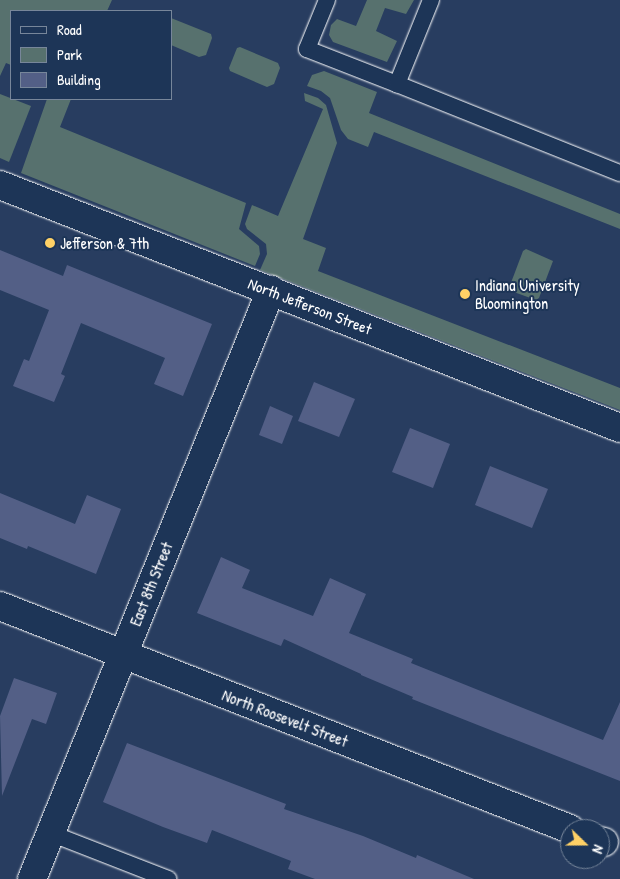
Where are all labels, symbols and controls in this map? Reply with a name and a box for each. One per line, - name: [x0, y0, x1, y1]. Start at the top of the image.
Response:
- legend: [10, 10, 172, 100]
- text: Road: [57, 19, 82, 40]
- text: Park: [57, 44, 82, 65]
- text: Building: [57, 69, 101, 90]
- place label: Jefferson & 7th: [60, 233, 149, 253]
- marker: Jefferson & 7th: [44, 237, 56, 249]
- street label: North Jefferson Street: [245, 274, 375, 338]
- place label: Indiana University Bloomington: [475, 275, 580, 313]
- marker: Indiana University Bloomington: [459, 288, 471, 300]
- street label: East 8th Street: [125, 539, 177, 629]
- street label: North Roosevelt Street: [219, 685, 351, 751]
- north arrow: [560, 819, 610, 869]
- text: N: [588, 842, 609, 856]

